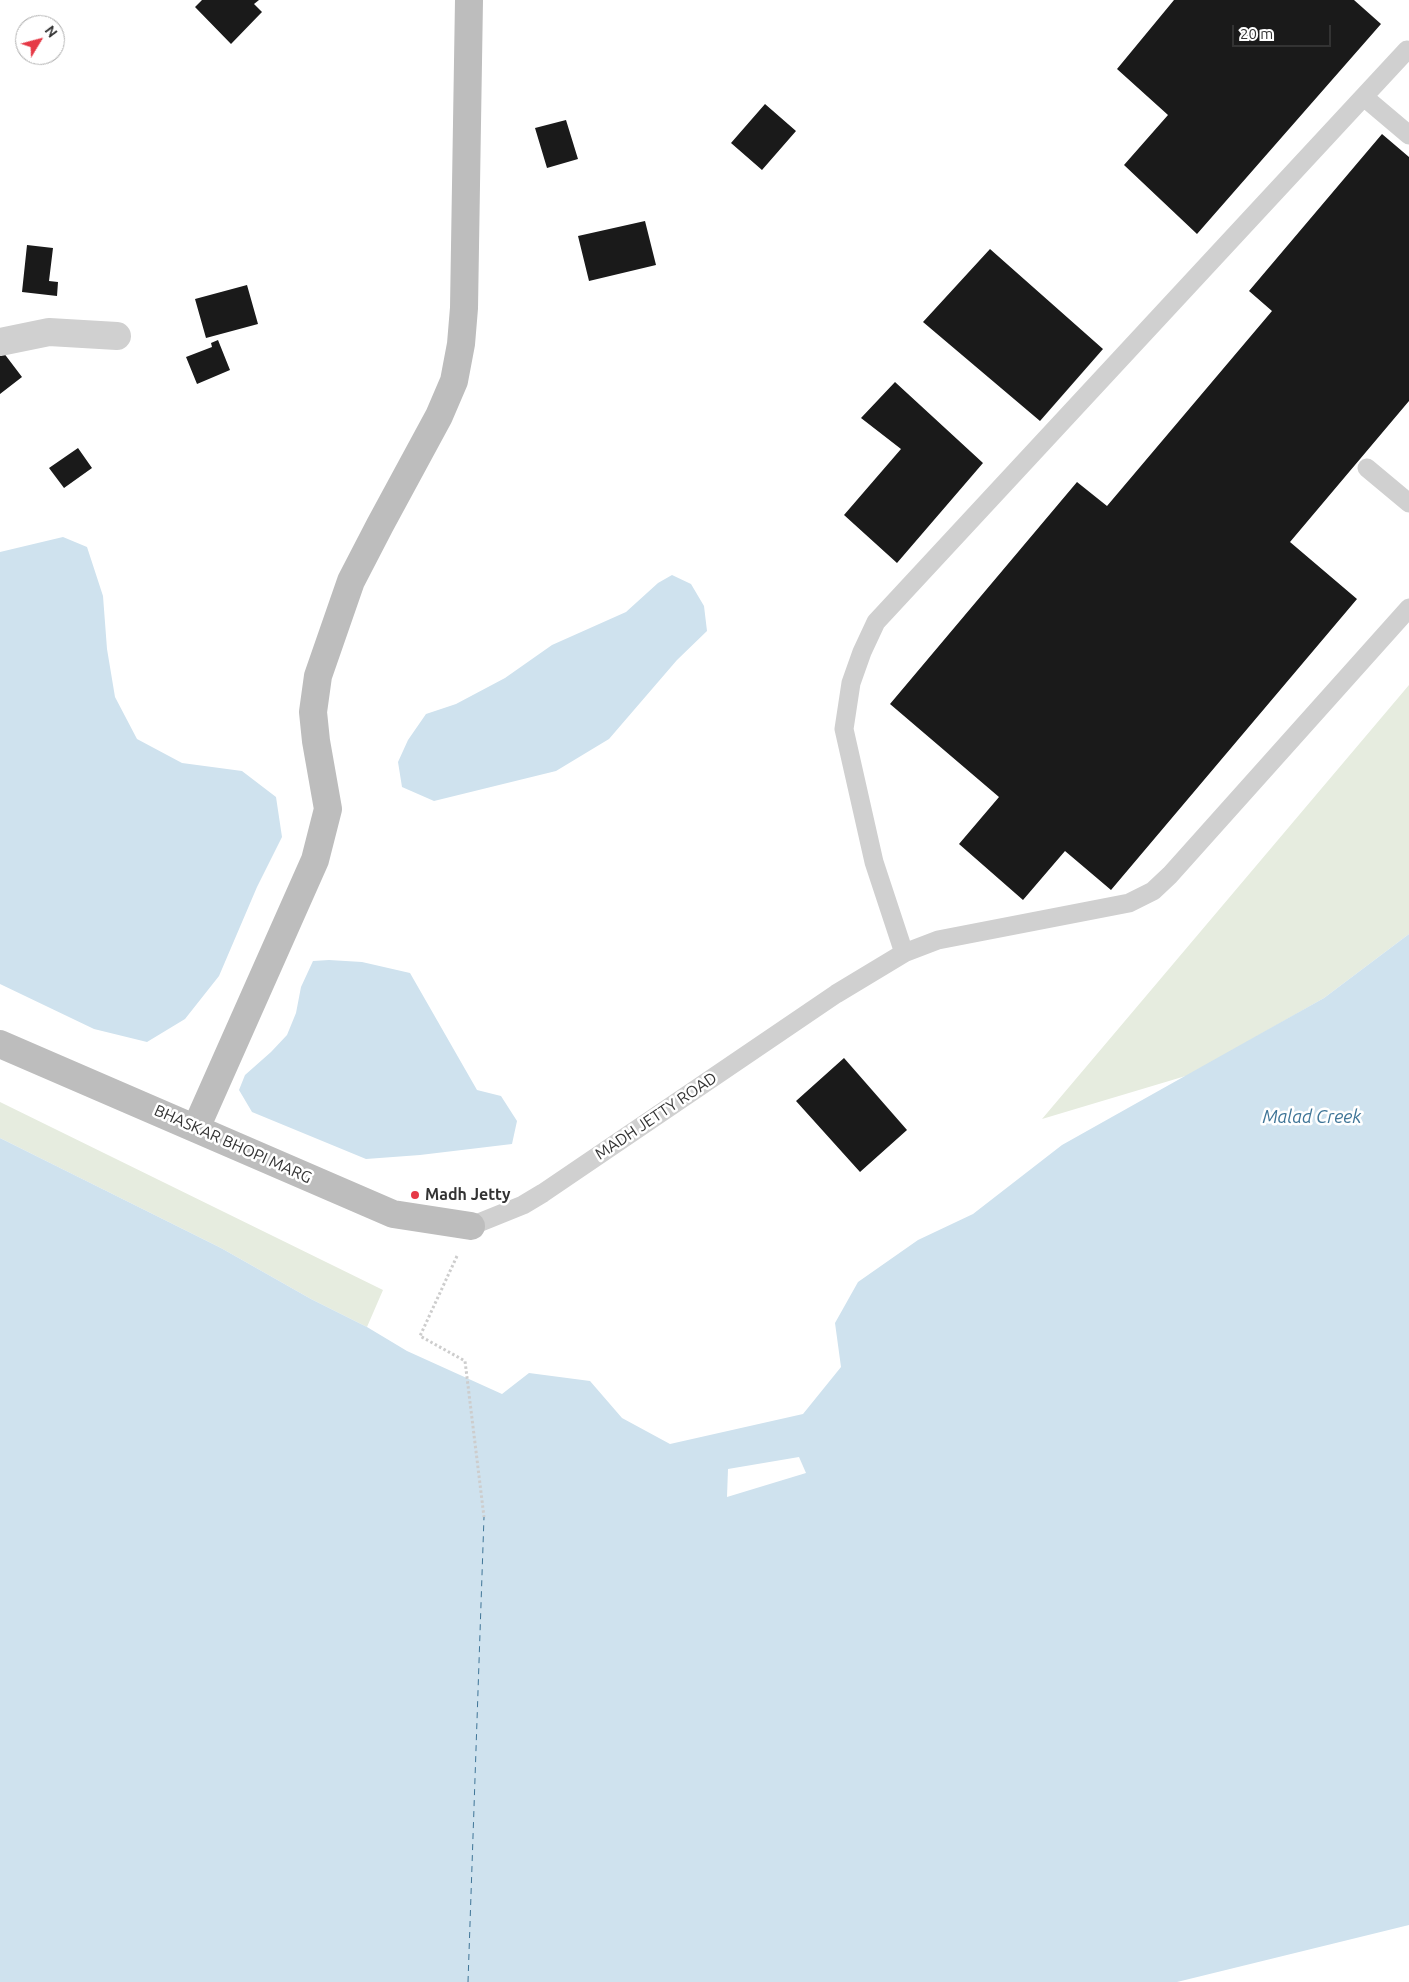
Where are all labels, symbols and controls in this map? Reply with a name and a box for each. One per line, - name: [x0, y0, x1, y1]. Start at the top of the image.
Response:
- north arrow: [15, 15, 65, 65]
- scale bar: [1234, 15, 1333, 47]
- text: N: [42, 23, 61, 41]
- text: 20 m: [1240, 25, 1273, 42]
- street label: MADH JETTY ROAD: [591, 1068, 721, 1164]
- street label: BHASKAR BHOPI MARG: [151, 1101, 315, 1187]
- water label: Malad Creek: [1262, 1106, 1362, 1128]
- place label: Madh Jetty: [425, 1185, 511, 1205]
- marker: Madh Jetty: [409, 1189, 421, 1201]

